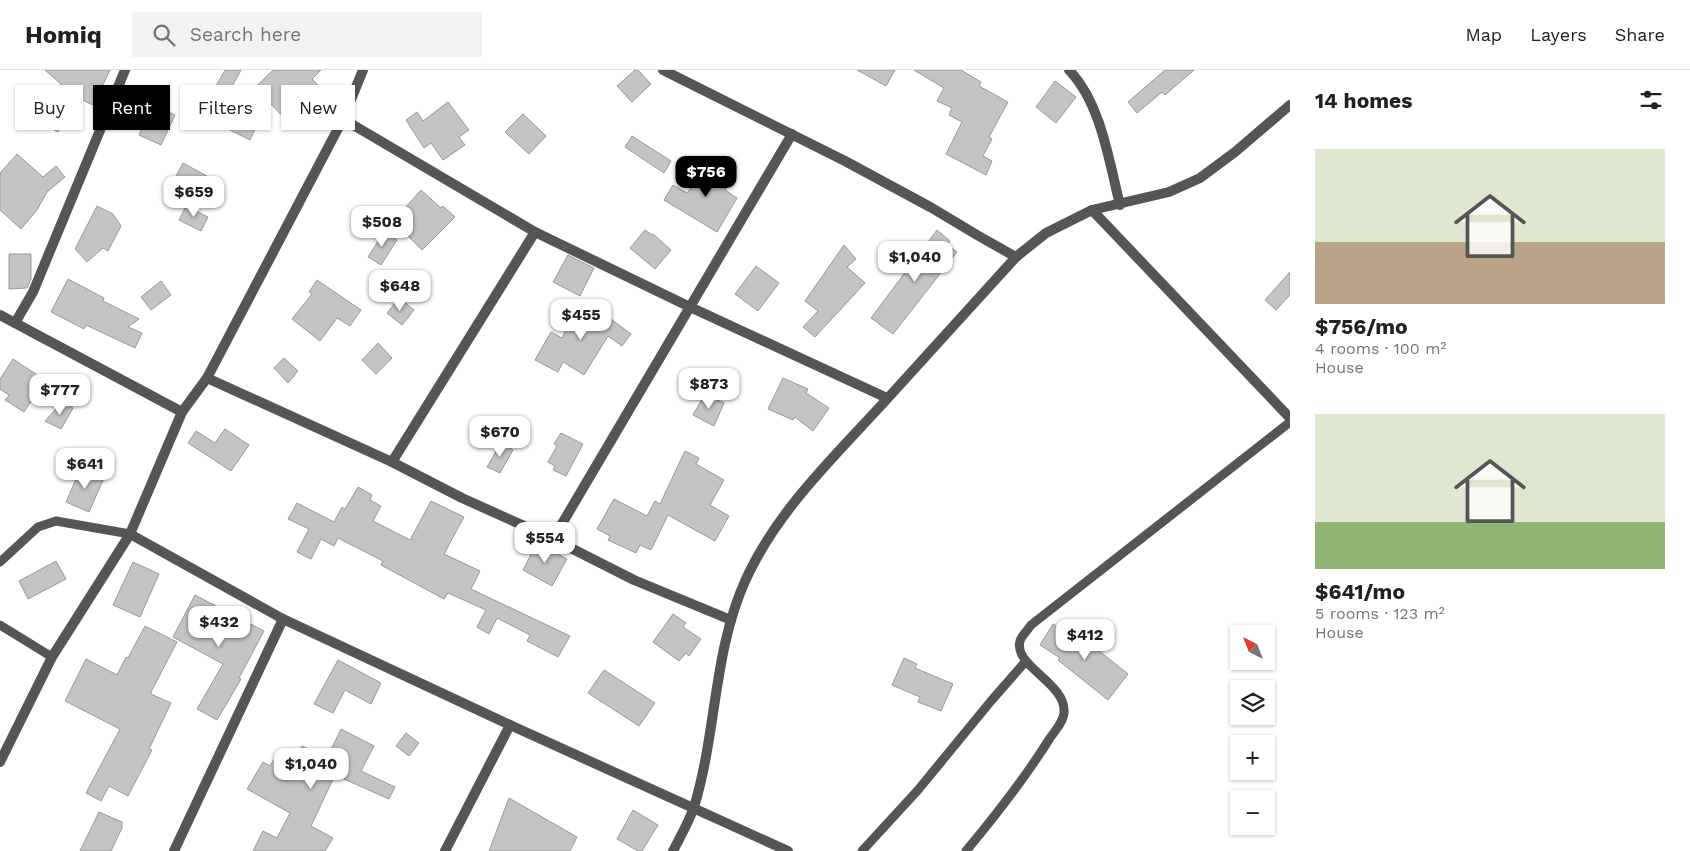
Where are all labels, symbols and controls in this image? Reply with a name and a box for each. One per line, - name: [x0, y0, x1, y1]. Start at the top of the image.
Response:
- search box: [132, 12, 482, 57]
- text: Homiq: [25, 21, 102, 49]
- icon: search: [150, 21, 178, 49]
- text: Search here: [190, 23, 301, 46]
- text: Map: [1465, 24, 1502, 45]
- text: Layers: [1530, 24, 1587, 45]
- text: Share: [1615, 24, 1665, 45]
- chip: Buy: [15, 85, 83, 130]
- chip: Rent: [93, 85, 170, 130]
- chip: Filters: [180, 85, 271, 130]
- chip: New: [281, 85, 355, 130]
- icon: filters: [1637, 86, 1665, 114]
- text: 14 homes: [1315, 88, 1412, 113]
- pin: $756: [676, 156, 736, 198]
- text: $756: [687, 162, 725, 181]
- pin: $659: [164, 176, 224, 218]
- icon: home: [1445, 181, 1535, 271]
- text: $659: [174, 182, 214, 201]
- pin: $508: [352, 206, 412, 248]
- text: $508: [362, 212, 402, 231]
- pin: $1,040: [874, 240, 956, 283]
- text: $1,040: [889, 247, 941, 266]
- pin: $648: [370, 270, 430, 312]
- text: $648: [380, 276, 420, 295]
- pin: $455: [551, 298, 611, 341]
- text: $455: [561, 305, 601, 324]
- text: $756/mo: [1315, 314, 1408, 339]
- text: 4 rooms · 100 m²: [1315, 339, 1446, 358]
- text: House: [1315, 358, 1364, 377]
- pin: $873: [679, 368, 739, 410]
- pin: $777: [30, 374, 90, 416]
- text: $873: [690, 374, 728, 393]
- text: $777: [40, 380, 80, 399]
- pin: $670: [470, 416, 530, 458]
- text: $670: [480, 422, 520, 441]
- icon: home: [1445, 446, 1535, 536]
- pin: $641: [55, 448, 115, 490]
- text: $641: [67, 454, 103, 473]
- pin: $554: [515, 522, 575, 564]
- text: $554: [525, 528, 565, 547]
- text: $641/mo: [1315, 579, 1405, 604]
- text: 5 rooms · 123 m²: [1315, 604, 1445, 623]
- pin: $432: [189, 606, 249, 648]
- text: $432: [199, 612, 239, 631]
- pin: $412: [1055, 618, 1115, 661]
- text: House: [1315, 623, 1364, 642]
- text: $412: [1067, 625, 1103, 644]
- north arrow: [1230, 625, 1275, 670]
- map controls: [1230, 625, 1275, 835]
- button: layers: [1230, 680, 1275, 725]
- button: +: [1230, 735, 1275, 780]
- pin: $1,040: [270, 748, 352, 790]
- text: $1,040: [285, 754, 337, 773]
- button: −: [1230, 790, 1275, 835]

